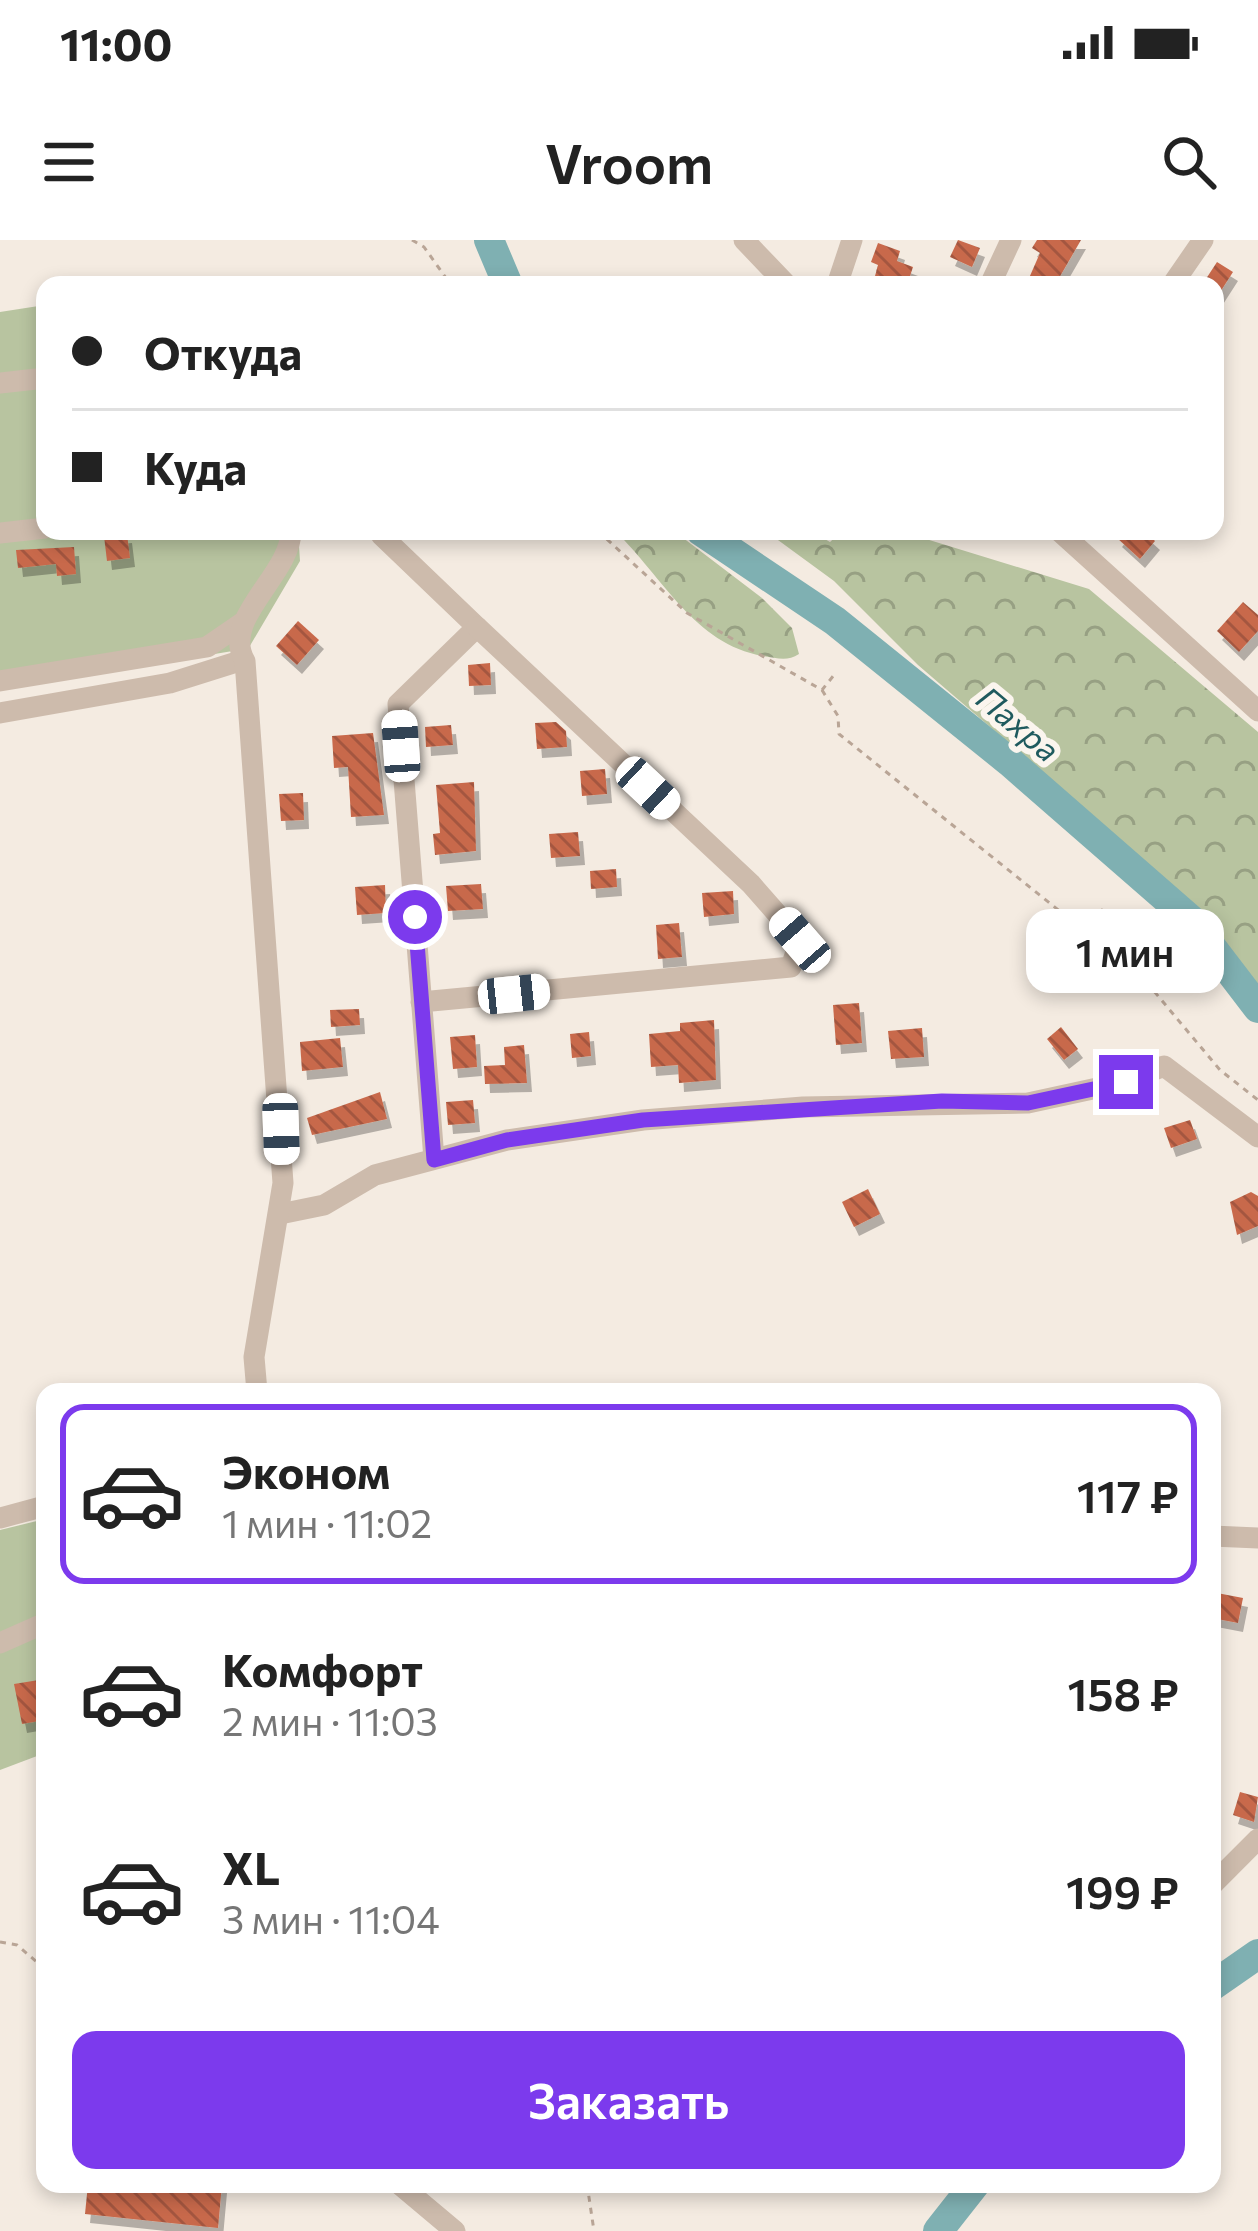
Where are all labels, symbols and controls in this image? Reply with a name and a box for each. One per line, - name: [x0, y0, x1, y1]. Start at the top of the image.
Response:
- text: 11:00: [60, 15, 172, 70]
- icon: menu: [36, 129, 102, 195]
- text: Vroom: [545, 129, 713, 195]
- icon: search: [1156, 129, 1222, 195]
- text: Откуда: [144, 324, 302, 379]
- text: Куда: [144, 439, 247, 494]
- water label: Пахра: [969, 676, 1069, 769]
- car: [381, 709, 421, 783]
- car: [609, 750, 687, 826]
- route start: [388, 890, 442, 944]
- car: [763, 901, 837, 979]
- callout: 1 мин: [1027, 908, 1225, 992]
- text: 1 мин: [1076, 927, 1174, 975]
- car: [476, 972, 552, 1016]
- route end: [1099, 1055, 1153, 1109]
- car: [262, 1092, 300, 1166]
- icon: car: [78, 1440, 186, 1548]
- text: Эконом: [222, 1443, 390, 1498]
- text: 117 ₽: [1077, 1467, 1179, 1522]
- text: 1 мин · 11:02: [222, 1498, 432, 1546]
- icon: car: [78, 1638, 186, 1746]
- text: Комфорт: [222, 1641, 423, 1696]
- text: 158 ₽: [1067, 1665, 1179, 1720]
- text: 2 мин · 11:03: [222, 1696, 438, 1744]
- icon: car: [78, 1836, 186, 1944]
- text: XL: [222, 1839, 280, 1894]
- text: 199 ₽: [1066, 1863, 1179, 1918]
- text: 3 мин · 11:04: [222, 1894, 440, 1942]
- button: Заказать: [72, 2031, 1185, 2169]

